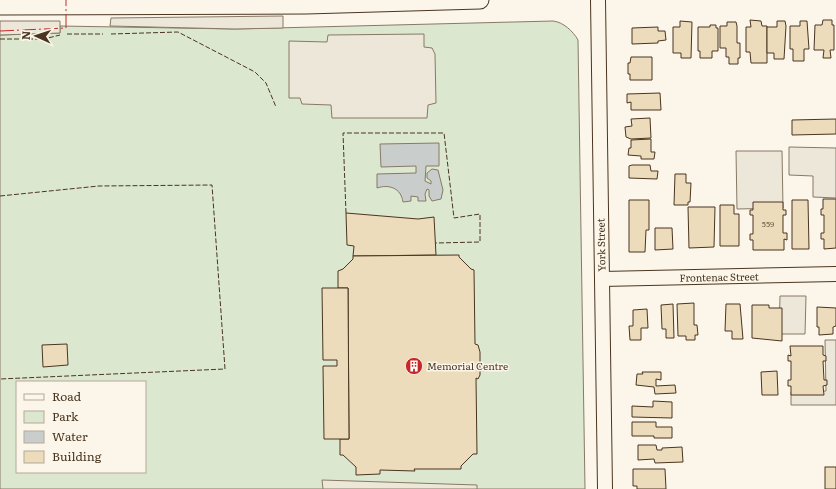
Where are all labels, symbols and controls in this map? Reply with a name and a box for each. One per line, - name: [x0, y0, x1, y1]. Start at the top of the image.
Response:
- north arrow: [16, 16, 56, 56]
- text: N: [17, 30, 33, 40]
- street label: York Street: [593, 218, 608, 272]
- house number: 559: [762, 218, 774, 229]
- street label: Frontenac Street: [679, 268, 759, 285]
- building icon: Memorial Centre: [404, 356, 424, 376]
- place label: Memorial Centre: [427, 358, 508, 373]
- legend: [16, 381, 146, 473]
- text: Road: [52, 387, 82, 405]
- text: Park: [52, 407, 79, 425]
- text: Water: [52, 427, 88, 445]
- text: Building: [52, 447, 102, 465]

